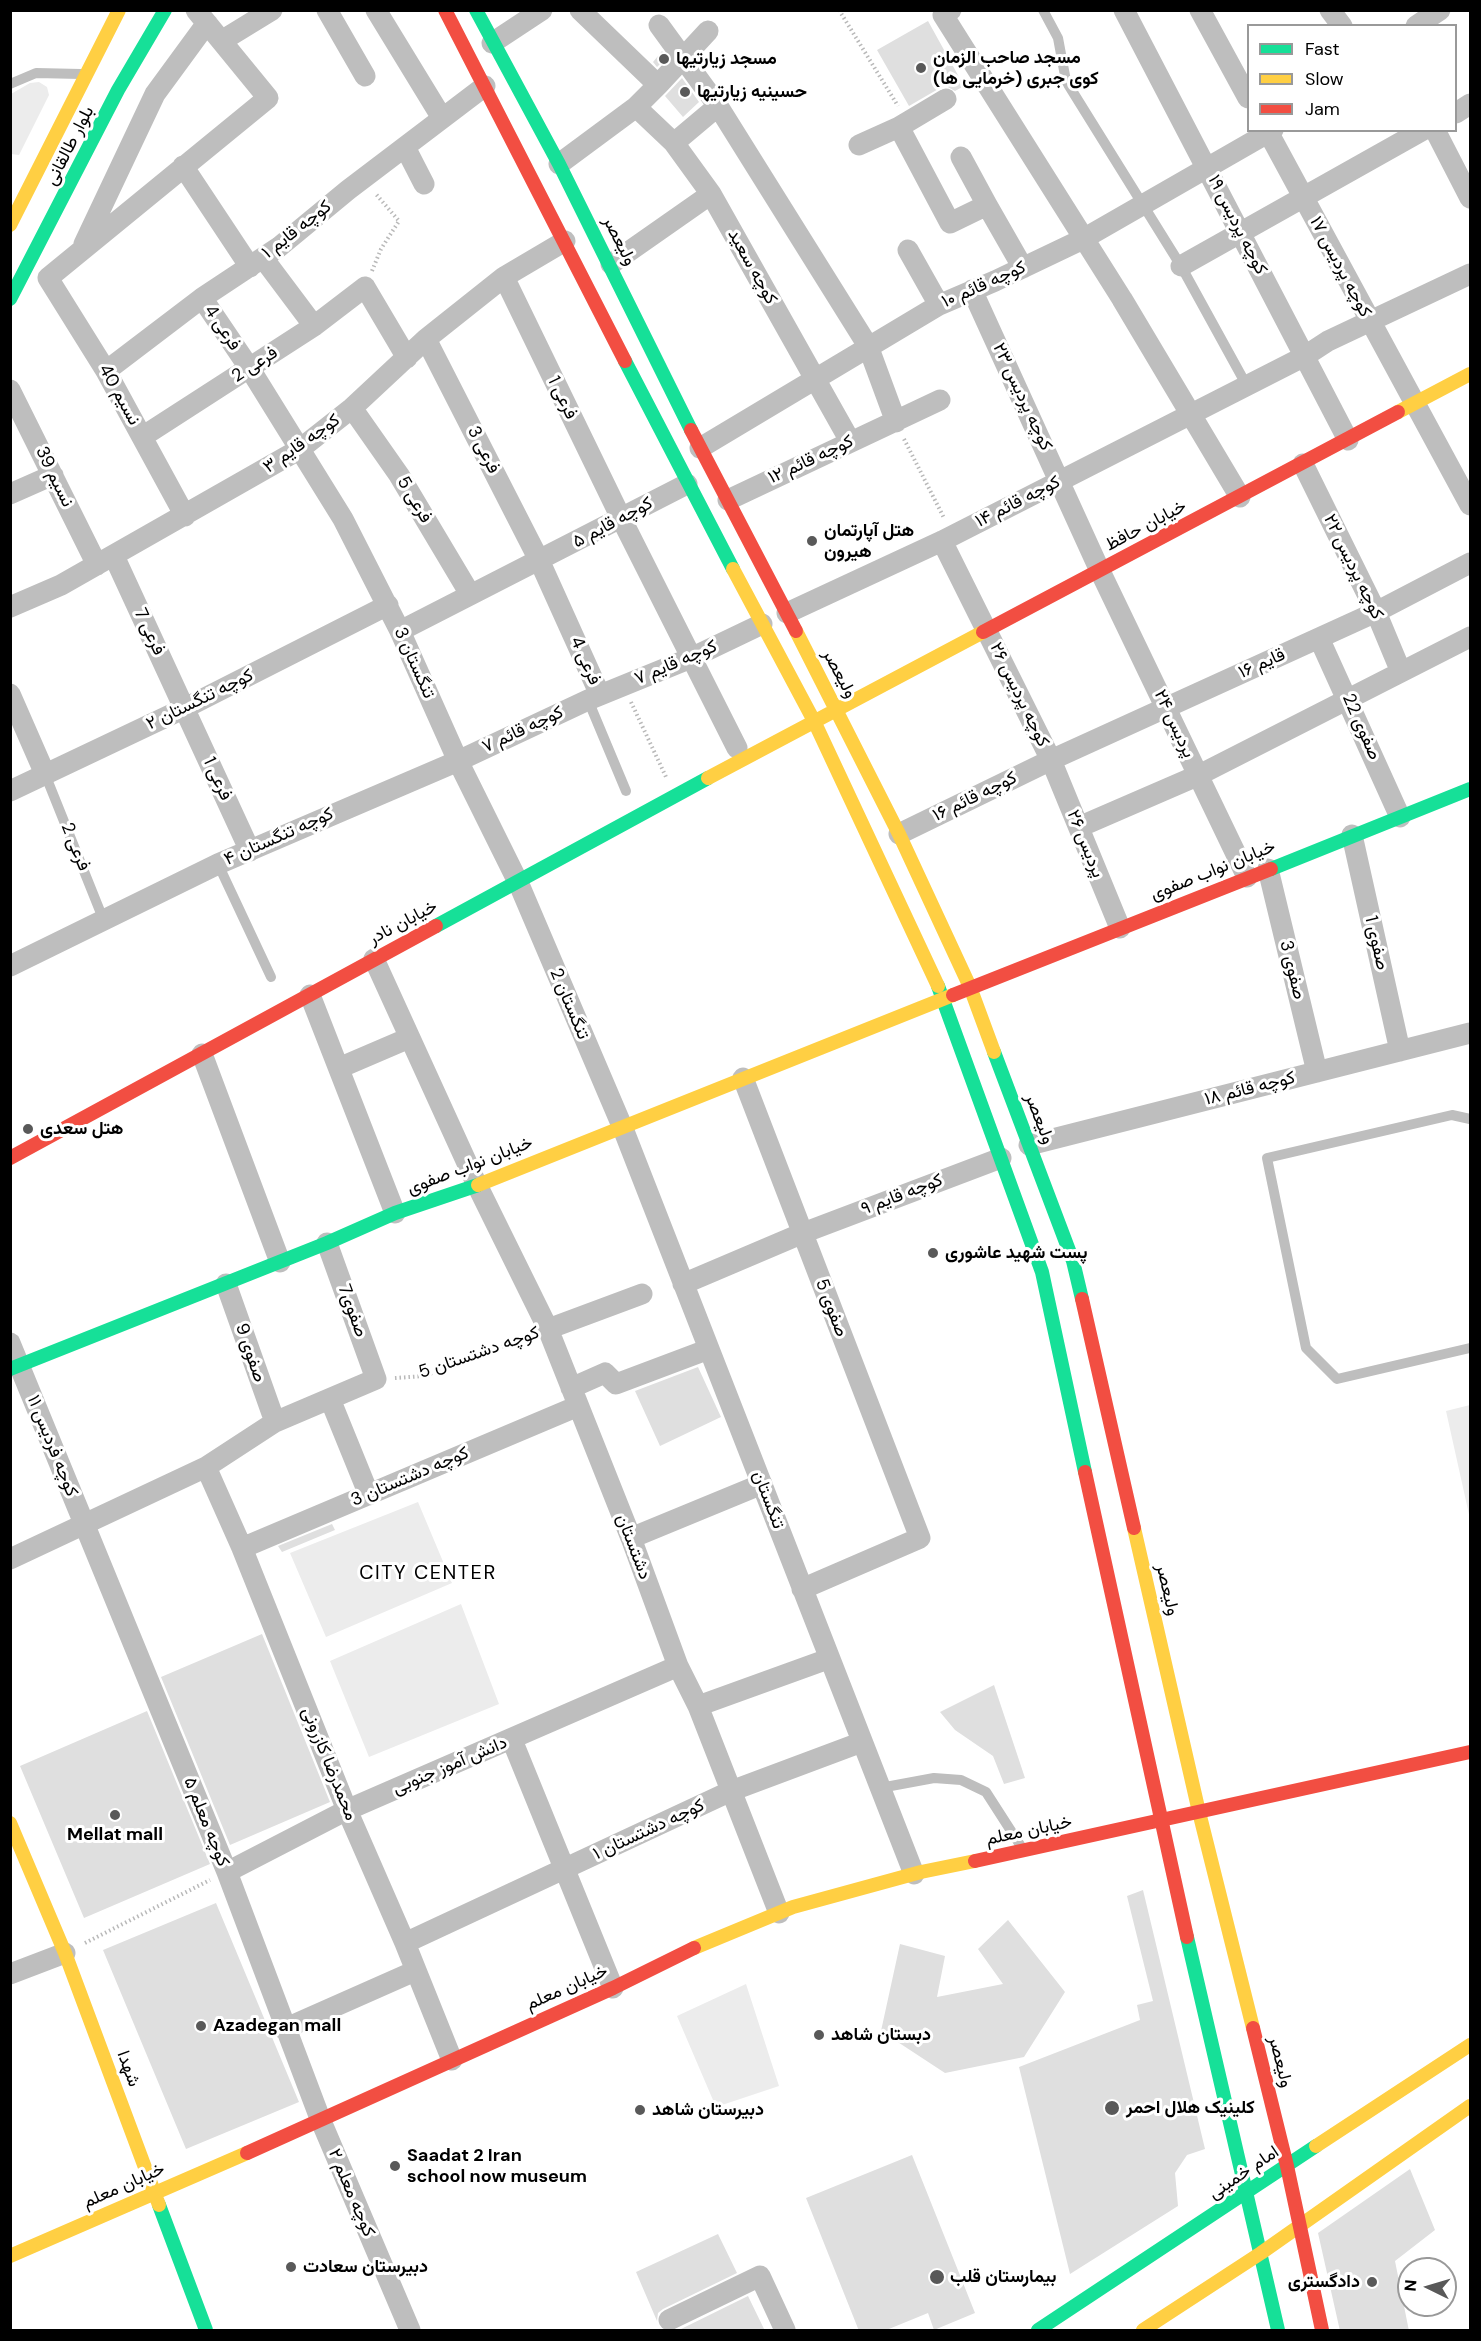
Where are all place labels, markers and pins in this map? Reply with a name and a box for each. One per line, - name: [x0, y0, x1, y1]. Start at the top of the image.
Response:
- place label: مسجد صاحب الزمان (خرمایی ها) کوی جبری: [933, 47, 1099, 90]
- place label: مسجد زیارتیها: [676, 48, 777, 70]
- marker: مسجد زیارتیها: [657, 52, 671, 66]
- marker: مسجد صاحب الزمان (خرمایی ها) کوی جبری: [914, 61, 928, 75]
- place label: حسینیه زیارتیها: [697, 81, 807, 103]
- marker: حسینیه زیارتیها: [678, 85, 692, 99]
- place label: هتل آپارتمان هیرون: [824, 520, 914, 562]
- marker: هتل آپارتمان هیرون: [805, 534, 819, 548]
- place label: هتل سعدی: [40, 1118, 123, 1140]
- marker: هتل سعدی: [21, 1122, 35, 1136]
- place label: پست شهید عاشوری: [945, 1242, 1087, 1264]
- marker: پست شهید عاشوری: [926, 1246, 940, 1260]
- marker: Mellat mall: [108, 1808, 122, 1822]
- place label: Mellat mall: [67, 1824, 163, 1846]
- place label: Azadegan mall: [213, 2015, 341, 2037]
- marker: Azadegan mall: [194, 2019, 208, 2033]
- place label: دبستان شاهد: [831, 2024, 931, 2046]
- marker: دبستان شاهد: [812, 2028, 826, 2042]
- place label: کلینیک هلال احمر: [1126, 2097, 1255, 2119]
- place label: دبیرستان شاهد: [652, 2099, 764, 2121]
- marker: کلینیک هلال احمر: [1103, 2099, 1121, 2117]
- marker: دبیرستان شاهد: [633, 2103, 647, 2117]
- place label: Saadat 2 Iran school now museum: [407, 2145, 587, 2188]
- marker: Saadat 2 Iran school now museum: [388, 2159, 402, 2173]
- place label: دبیرستان سعادت: [303, 2256, 428, 2278]
- marker: دبیرستان سعادت: [284, 2260, 298, 2274]
- place label: بیمارستان قلب: [950, 2266, 1056, 2288]
- marker: بیمارستان قلب: [928, 2268, 946, 2286]
- place label: دادگستری: [1288, 2271, 1360, 2293]
- marker: دادگستری: [1365, 2275, 1379, 2289]

